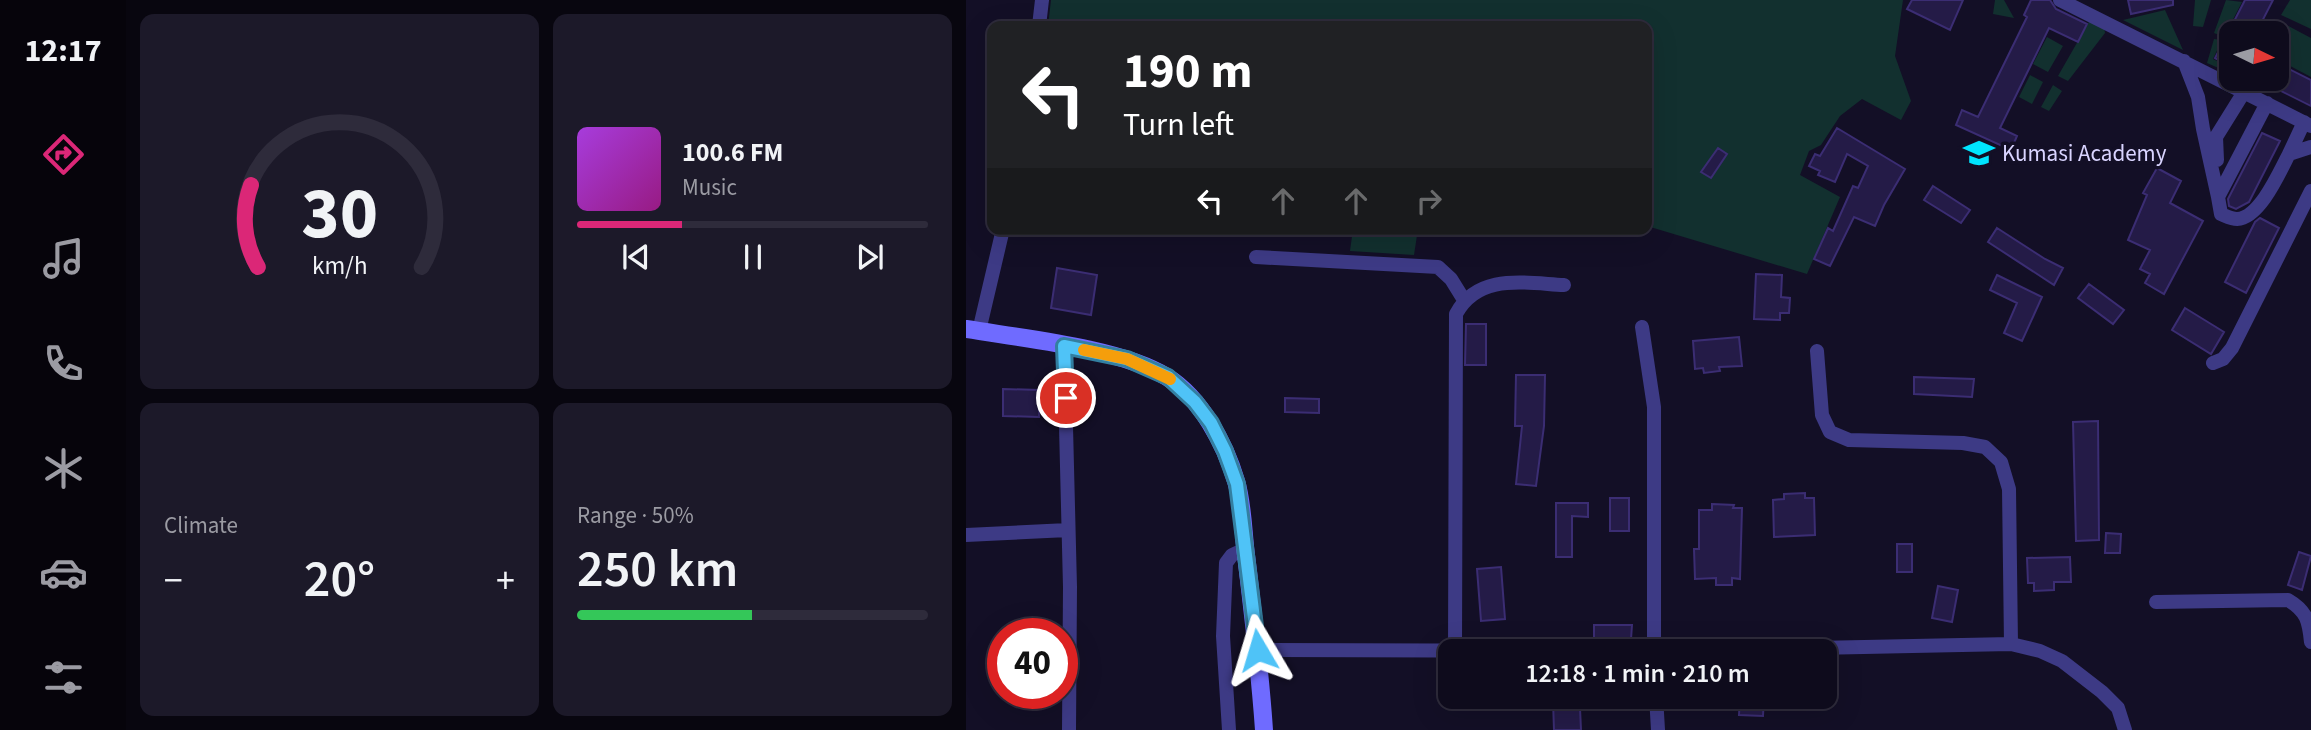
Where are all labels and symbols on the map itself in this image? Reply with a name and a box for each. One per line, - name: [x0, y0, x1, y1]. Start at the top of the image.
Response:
- north arrow: [2219, 21, 2289, 91]
- school or university icon: Kumasi Academy: [1962, 136, 1996, 170]
- place label: Kumasi Academy: [2002, 137, 2167, 170]
- pin: [1036, 368, 1096, 428]
- position arrow: [1221, 613, 1295, 687]
- speed limit sign: 40: [987, 618, 1078, 709]

